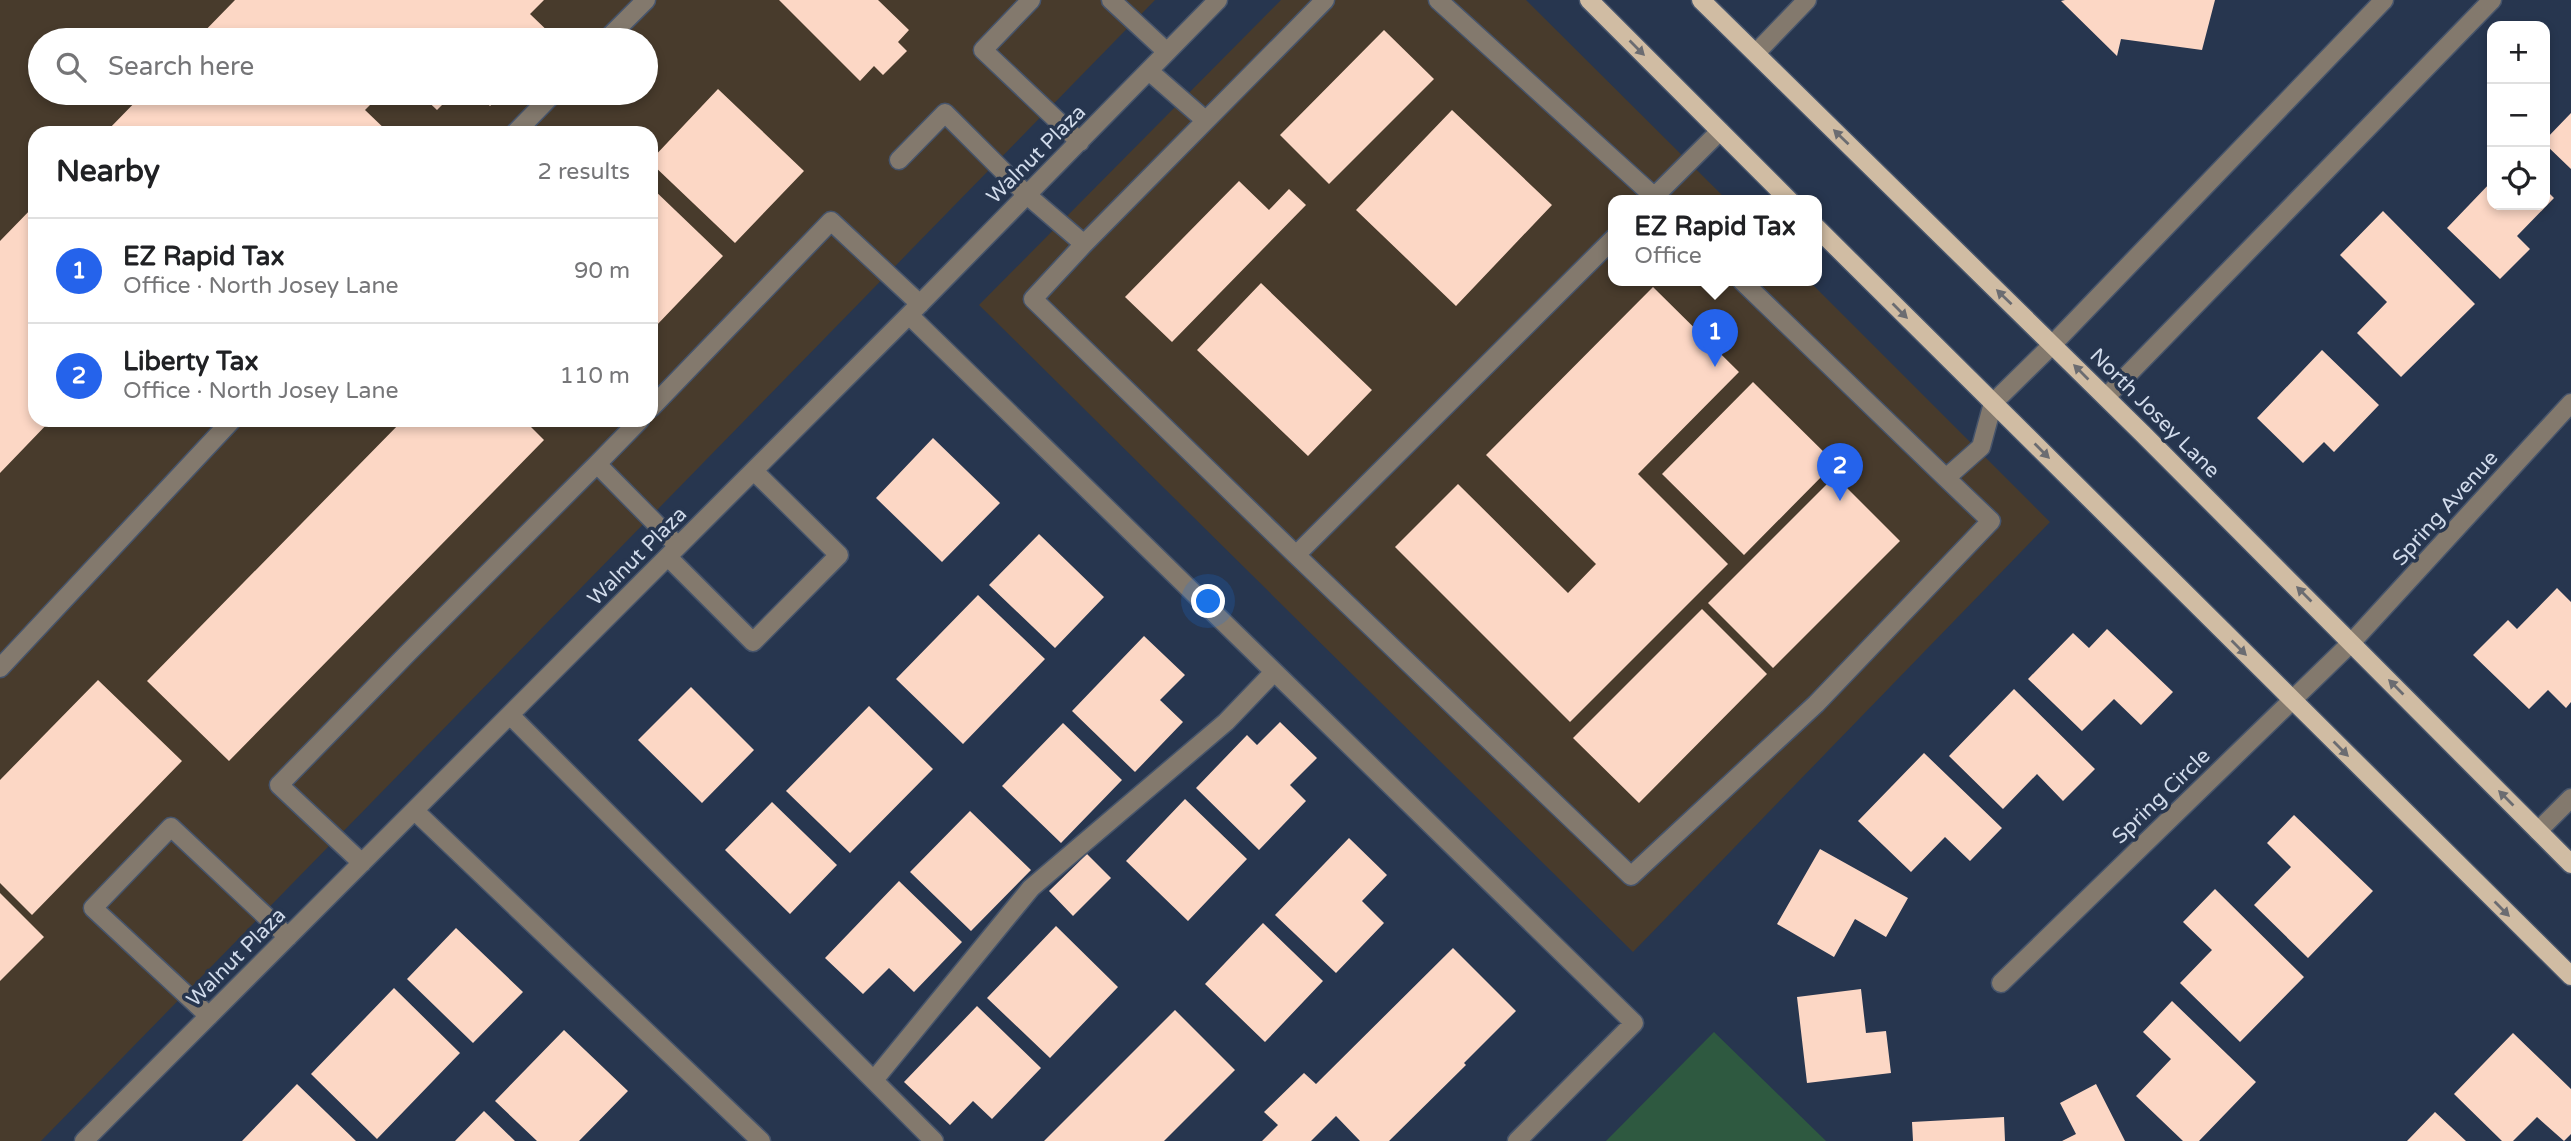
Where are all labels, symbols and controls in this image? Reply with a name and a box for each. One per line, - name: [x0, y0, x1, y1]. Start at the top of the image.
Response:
- map controls: [2487, 21, 2550, 210]
- button: +: [2487, 21, 2550, 84]
- search box: [28, 28, 658, 105]
- one-way arrow: [1629, 40, 1645, 56]
- icon: search: [52, 48, 90, 86]
- text: Search here: [108, 51, 254, 82]
- button: −: [2487, 84, 2550, 147]
- street label: Walnut Plaza: [982, 100, 1091, 209]
- one-way arrow: [1833, 129, 1850, 146]
- button: locate: [2487, 147, 2550, 210]
- text: Nearby: [56, 153, 160, 190]
- text: 2 results: [537, 158, 630, 186]
- popup: [1608, 195, 1822, 286]
- text: EZ Rapid Tax: [1634, 211, 1796, 242]
- text: EZ Rapid Tax: [123, 241, 285, 272]
- text: Office: [1634, 242, 1702, 270]
- text: 1: [72, 257, 86, 285]
- text: 90 m: [574, 257, 630, 285]
- text: Office · North Josey Lane: [123, 272, 398, 300]
- one-way arrow: [1996, 289, 2013, 305]
- one-way arrow: [1891, 302, 1908, 318]
- pin: 1: [1692, 309, 1738, 367]
- street label: North Josey Lane: [2085, 343, 2225, 484]
- text: Liberty Tax: [123, 346, 259, 377]
- text: 2: [72, 362, 86, 390]
- text: 110 m: [560, 362, 630, 390]
- one-way arrow: [2073, 364, 2089, 381]
- text: Office · North Josey Lane: [123, 377, 398, 405]
- pin: 2: [1817, 443, 1863, 501]
- one-way arrow: [2033, 443, 2050, 460]
- street label: Spring Avenue: [2387, 446, 2504, 571]
- street label: Walnut Plaza: [583, 502, 692, 611]
- your location: [1191, 584, 1225, 618]
- one-way arrow: [2295, 586, 2312, 603]
- one-way arrow: [2230, 639, 2247, 656]
- one-way arrow: [2389, 679, 2405, 696]
- one-way arrow: [2332, 740, 2349, 757]
- street label: Spring Circle: [2107, 743, 2216, 849]
- one-way arrow: [2498, 790, 2514, 807]
- one-way arrow: [2494, 900, 2511, 917]
- street label: Walnut Plaza: [182, 903, 291, 1012]

